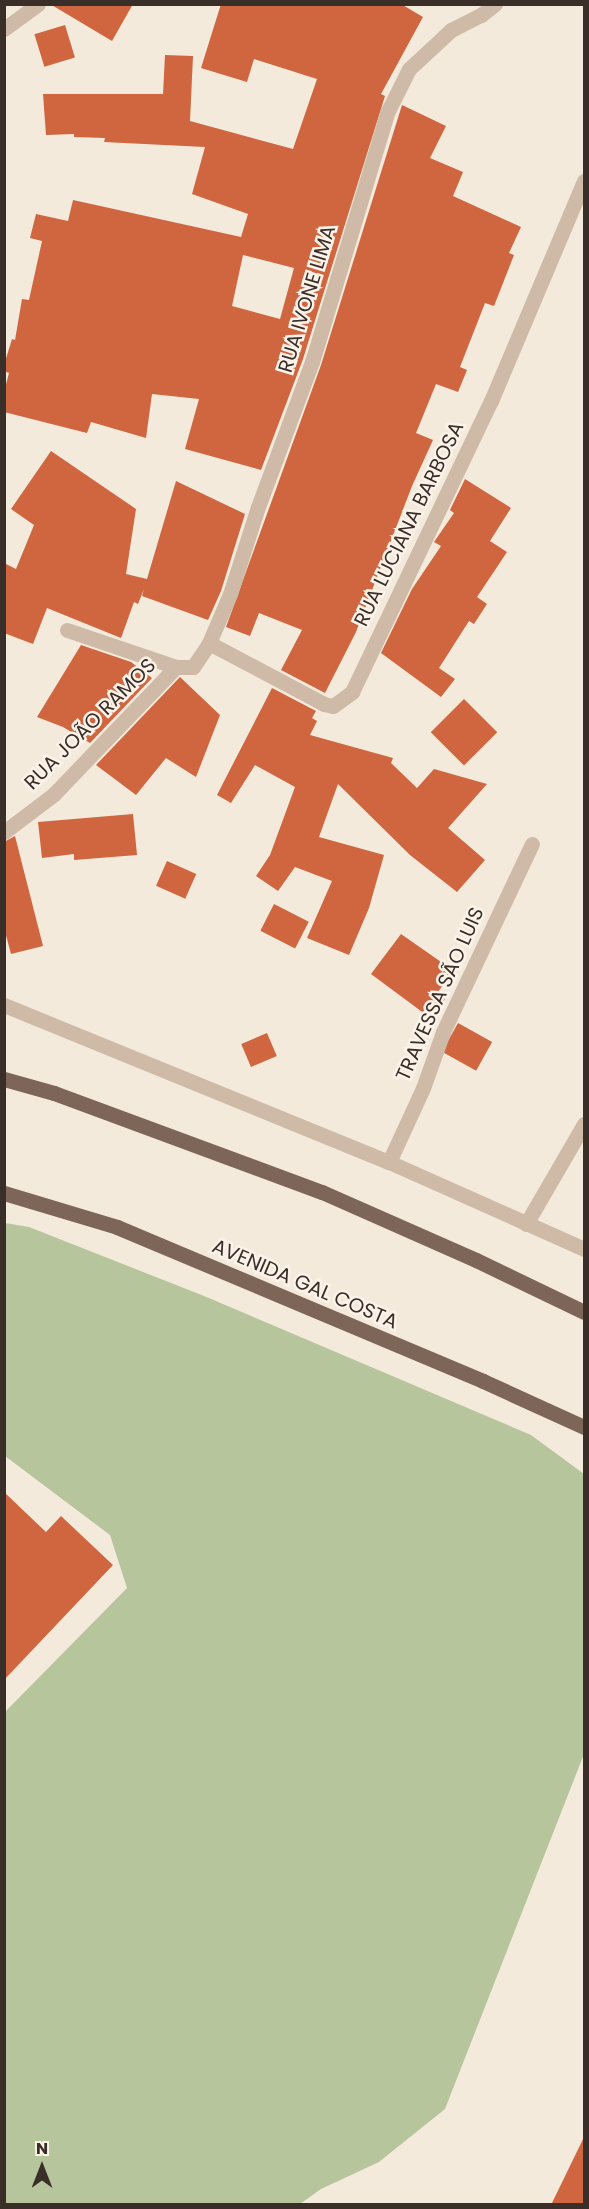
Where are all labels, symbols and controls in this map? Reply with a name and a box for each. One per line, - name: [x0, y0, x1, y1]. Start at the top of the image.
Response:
- street label: RUA IVONE LIMA: [273, 223, 341, 375]
- street label: RUA LUCIANA BARBOSA: [349, 418, 469, 630]
- street label: RUA JOÃO RAMOS: [19, 653, 161, 795]
- street label: TRAVESSA SÃO LUIS: [391, 903, 489, 1085]
- street label: AVENIDA GAL COSTA: [209, 1234, 401, 1334]
- north arrow: [12, 2137, 72, 2197]
- text: N: [36, 2137, 48, 2160]

